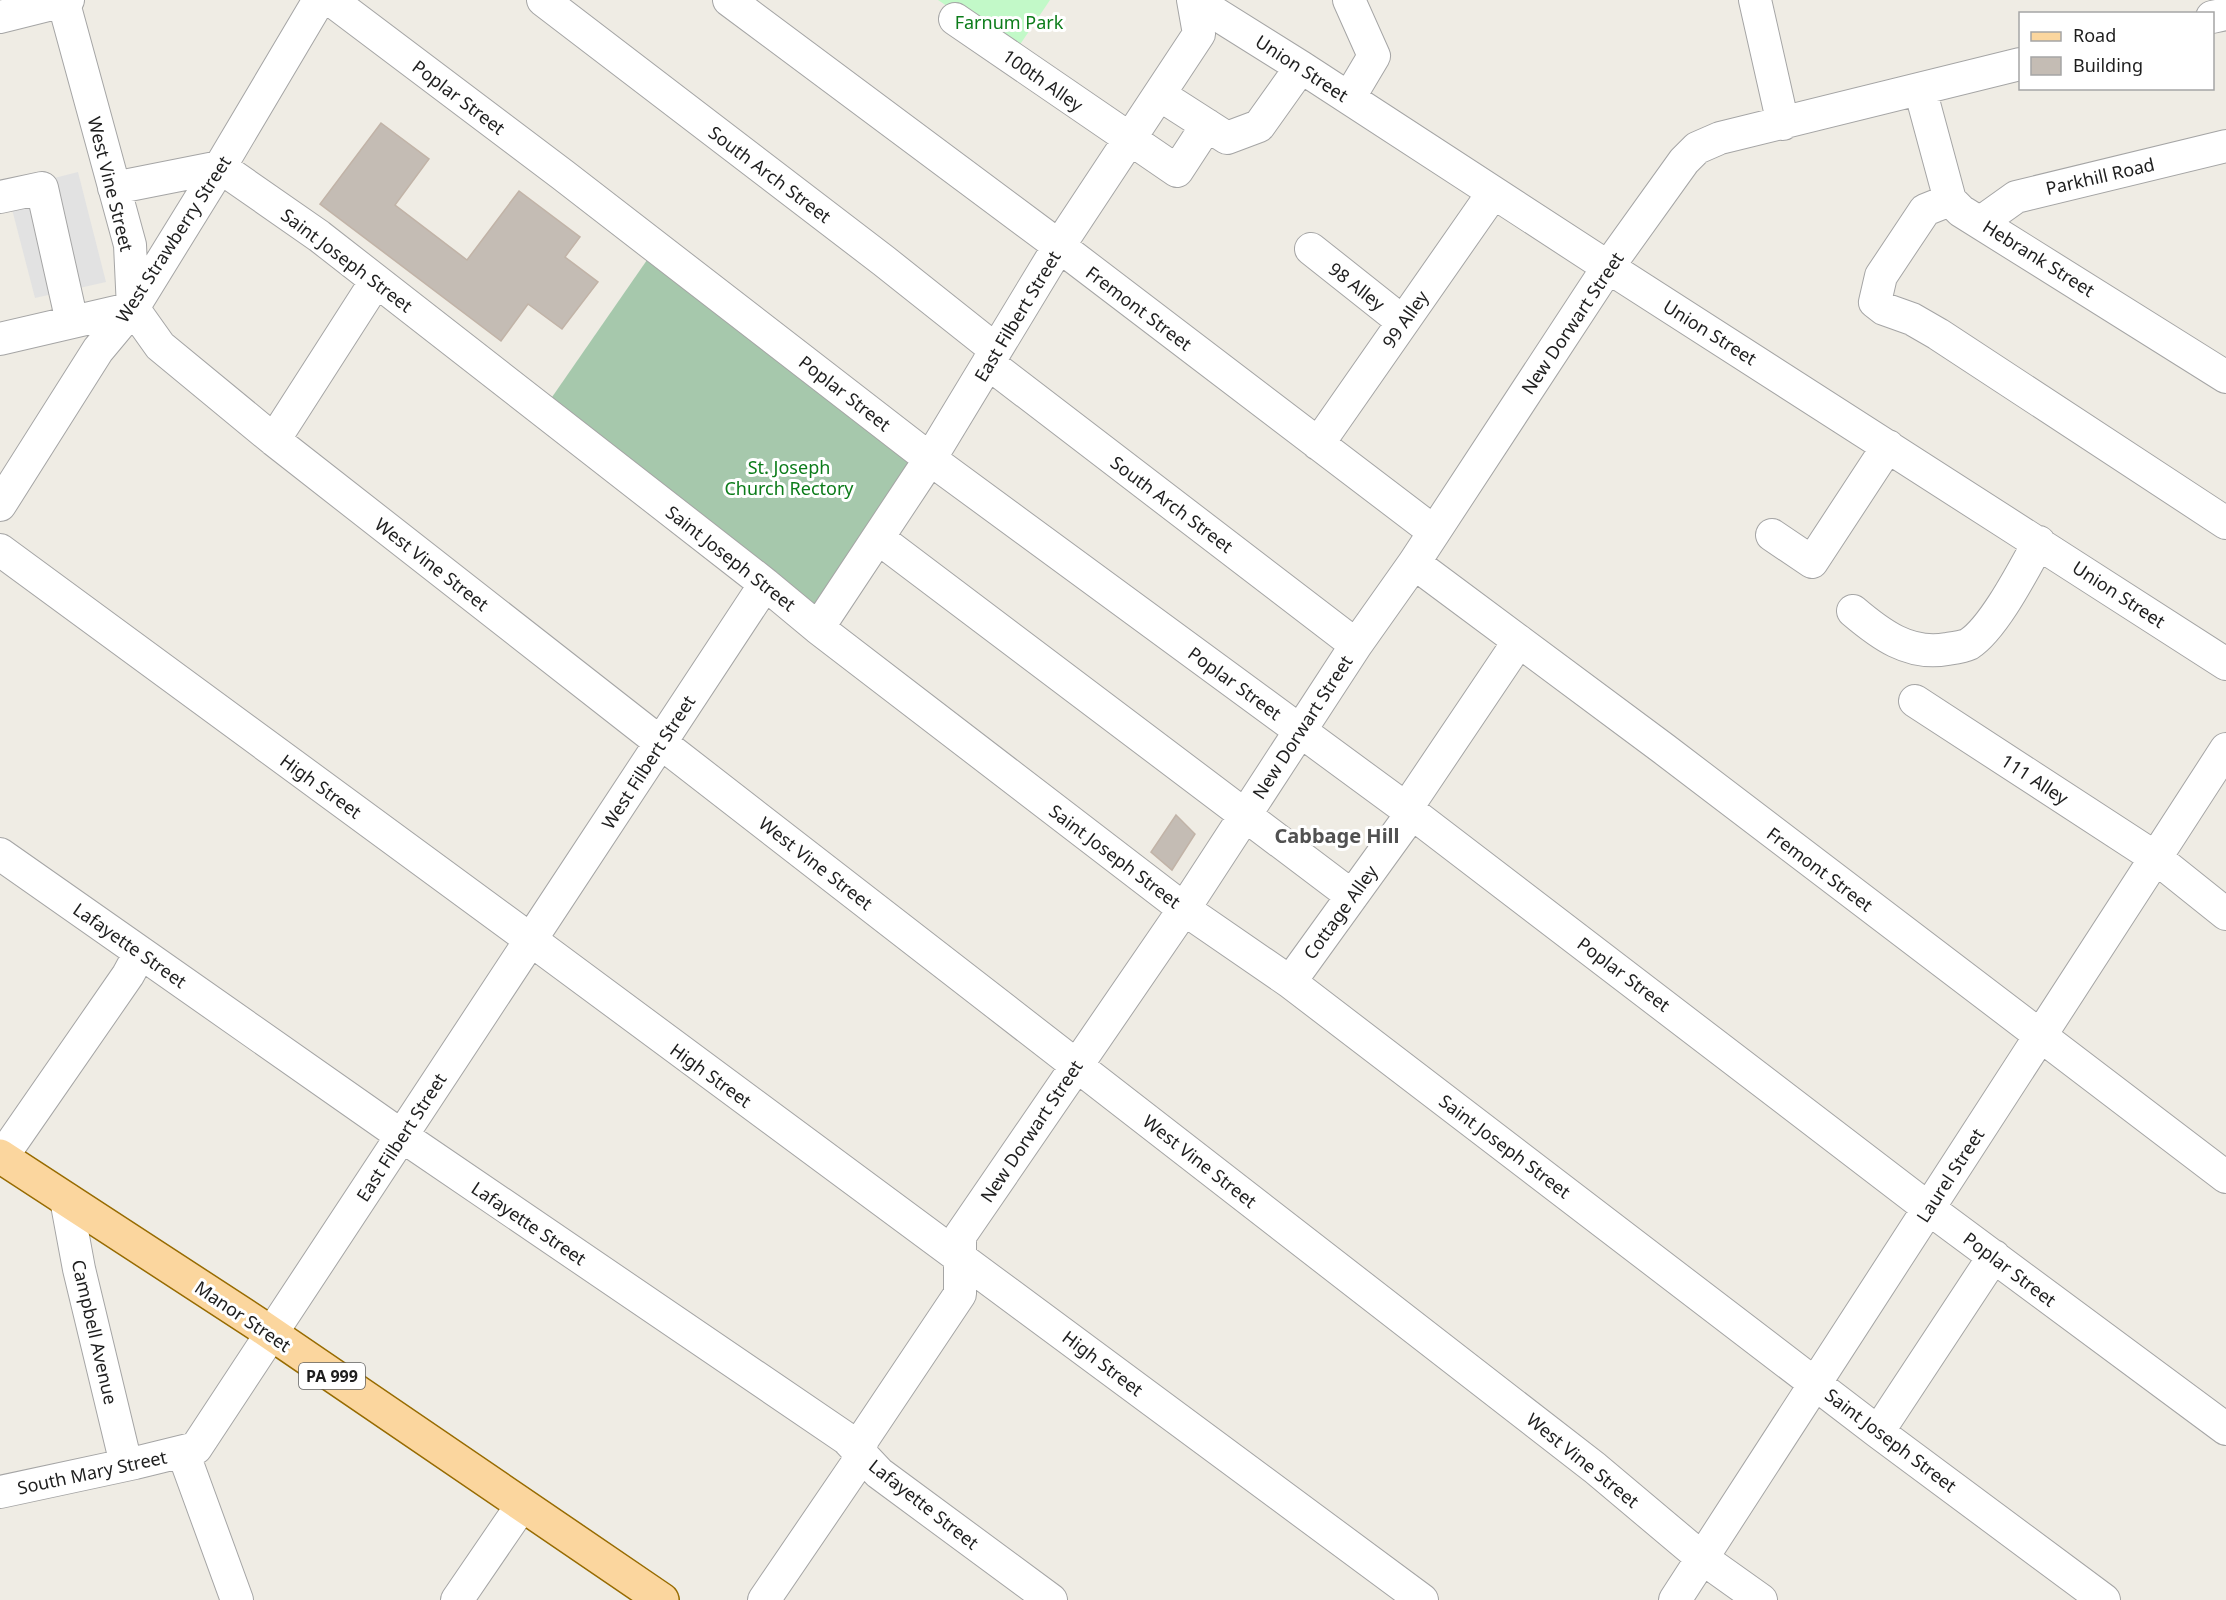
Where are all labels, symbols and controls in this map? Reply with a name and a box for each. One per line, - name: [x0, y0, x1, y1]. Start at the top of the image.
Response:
- park label: Farnum Park: [955, 10, 1064, 34]
- legend: [2019, 12, 2214, 90]
- text: Road: [2073, 23, 2116, 47]
- street label: Union Street: [1251, 29, 1353, 107]
- street label: 100th Alley: [998, 44, 1089, 117]
- text: Building: [2073, 53, 2143, 77]
- street label: Poplar Street: [408, 54, 511, 140]
- street label: West Vine Street: [83, 114, 139, 254]
- street label: South Arch Street: [704, 120, 837, 228]
- street label: West Strawberry Street: [110, 151, 236, 327]
- street label: Parkhill Road: [2043, 152, 2157, 200]
- street label: Saint Joseph Street: [276, 203, 418, 318]
- street label: Hebrank Street: [1979, 214, 2100, 302]
- street label: East Filbert Street: [968, 246, 1066, 386]
- street label: New Dorwart Street: [1515, 247, 1629, 399]
- street label: 98 Alley: [1324, 257, 1391, 316]
- street label: Fremont Street: [1081, 260, 1197, 356]
- street label: 99 Alley: [1377, 285, 1434, 353]
- street label: Union Street: [1659, 294, 1762, 370]
- street label: Poplar Street: [794, 350, 896, 437]
- street label: South Arch Street: [1106, 450, 1239, 558]
- park label: St. Joseph Church Rectory: [724, 455, 854, 500]
- street label: Saint Joseph Street: [661, 500, 801, 617]
- street label: West Vine Street: [370, 512, 494, 616]
- street label: Union Street: [2068, 555, 2170, 633]
- street label: Poplar Street: [1183, 641, 1287, 725]
- street label: New Dorwart Street: [1246, 650, 1358, 804]
- street label: West Filbert Street: [596, 690, 701, 834]
- street label: High Street: [275, 748, 367, 824]
- street label: 111 Alley: [1997, 748, 2074, 810]
- street label: Saint Joseph Street: [1044, 799, 1186, 914]
- street label: West Vine Street: [754, 811, 878, 915]
- street label: Fremont Street: [1762, 821, 1878, 917]
- district label: Cabbage Hill: [1274, 822, 1400, 849]
- street label: Cottage Alley: [1298, 859, 1383, 964]
- street label: Lafayette Street: [69, 897, 192, 993]
- street label: Poplar Street: [1573, 931, 1676, 1017]
- street label: High Street: [665, 1037, 757, 1113]
- street label: New Dorwart Street: [974, 1055, 1088, 1207]
- street label: East Filbert Street: [350, 1068, 452, 1206]
- street label: Saint Joseph Street: [1434, 1089, 1576, 1204]
- street label: West Vine Street: [1138, 1109, 1262, 1213]
- street label: Laurel Street: [1911, 1123, 1990, 1227]
- street label: Lafayette Street: [467, 1176, 591, 1270]
- street label: Poplar Street: [1959, 1226, 2062, 1312]
- street label: Campbell Avenue: [67, 1257, 123, 1407]
- street label: Manor Street: [190, 1275, 296, 1357]
- street label: High Street: [1058, 1325, 1149, 1402]
- road number: PA 999: [299, 1363, 365, 1389]
- street label: Saint Joseph Street: [1820, 1383, 1962, 1498]
- street label: West Vine Street: [1522, 1407, 1645, 1513]
- street label: South Mary Street: [15, 1444, 169, 1500]
- street label: Lafayette Street: [864, 1454, 984, 1555]

